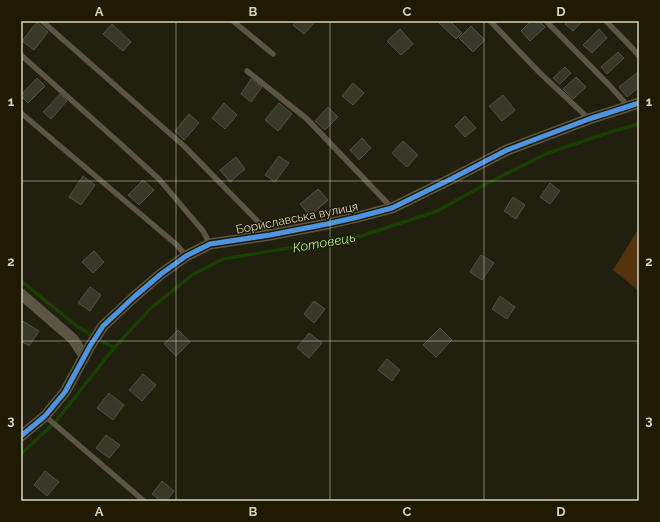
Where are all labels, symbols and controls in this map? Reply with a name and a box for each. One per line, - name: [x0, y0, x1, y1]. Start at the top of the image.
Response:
- text: A: [95, 4, 104, 19]
- text: B: [249, 4, 258, 19]
- text: C: [403, 4, 412, 19]
- text: D: [556, 4, 566, 19]
- text: 1: [8, 94, 15, 109]
- text: 1: [646, 94, 653, 109]
- street label: Бориславська вулиця: [235, 199, 359, 237]
- water label: Котовець: [291, 230, 357, 255]
- text: 2: [7, 254, 15, 269]
- text: 2: [645, 254, 653, 269]
- text: 3: [7, 413, 15, 428]
- text: 3: [645, 413, 653, 428]
- text: A: [95, 504, 104, 519]
- text: B: [249, 504, 258, 519]
- text: C: [403, 504, 412, 519]
- text: D: [556, 504, 566, 519]

